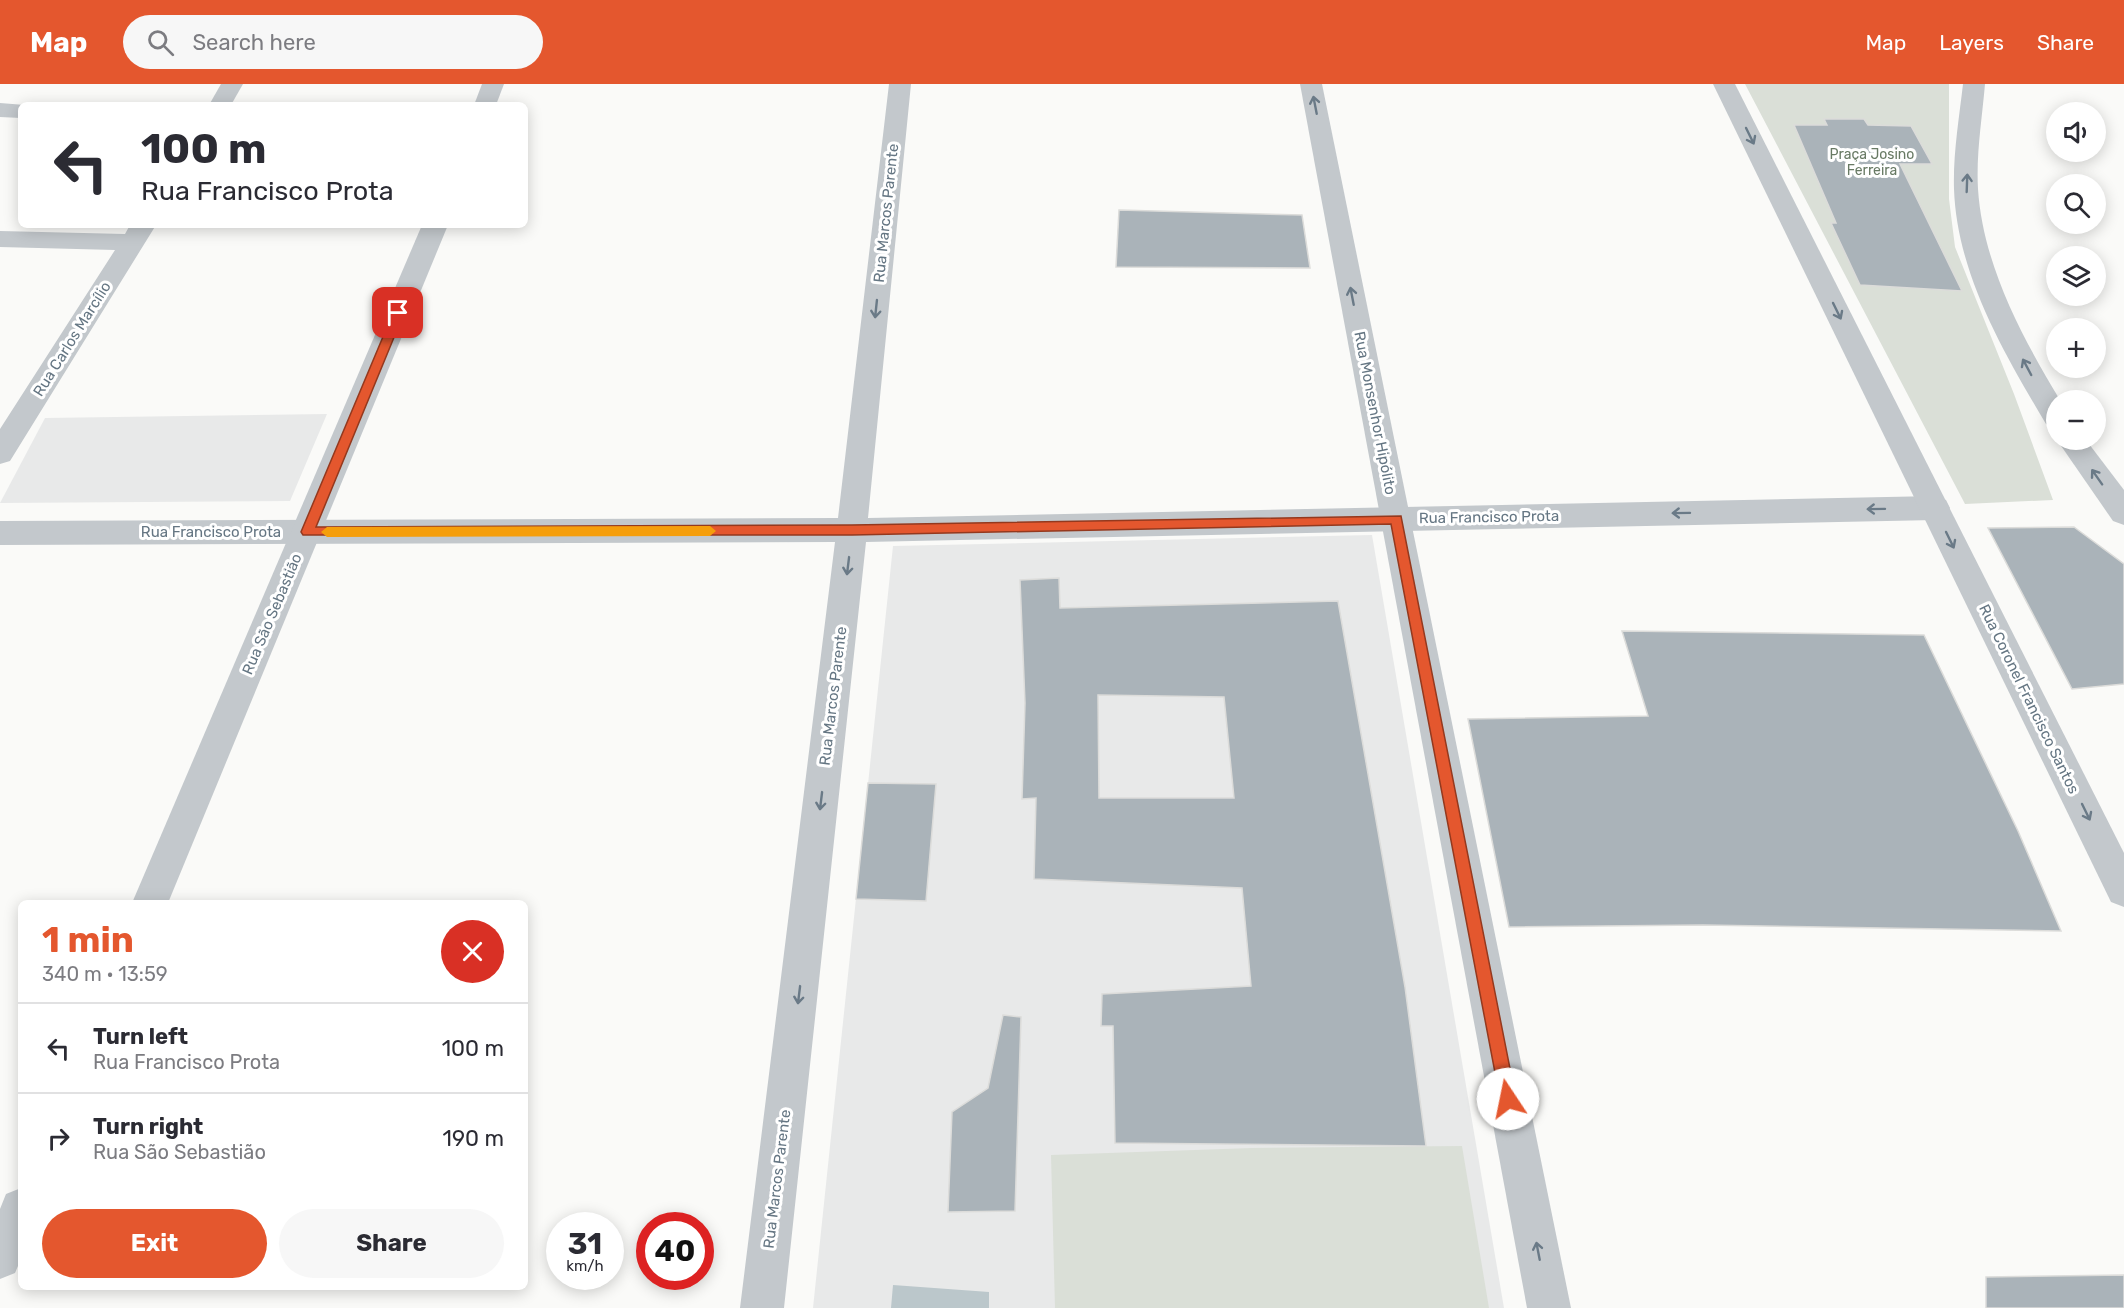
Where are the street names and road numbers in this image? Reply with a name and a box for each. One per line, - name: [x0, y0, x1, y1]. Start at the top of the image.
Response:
- street label: Rua Marcos Parente: [870, 143, 902, 283]
- street label: Rua Carlos Marcílio: [29, 278, 115, 400]
- street label: Rua Monsenhor Hipólito: [1350, 330, 1400, 496]
- street label: Rua Francisco Prota: [1419, 507, 1559, 527]
- street label: Rua Francisco Prota: [141, 523, 281, 541]
- street label: Rua São Sebastião: [238, 551, 306, 677]
- street label: Rua Coronel Francisco Santos: [1975, 601, 2083, 797]
- street label: Rua Marcos Parente: [816, 626, 850, 766]
- street label: Rua Marcos Parente: [760, 1109, 794, 1249]

